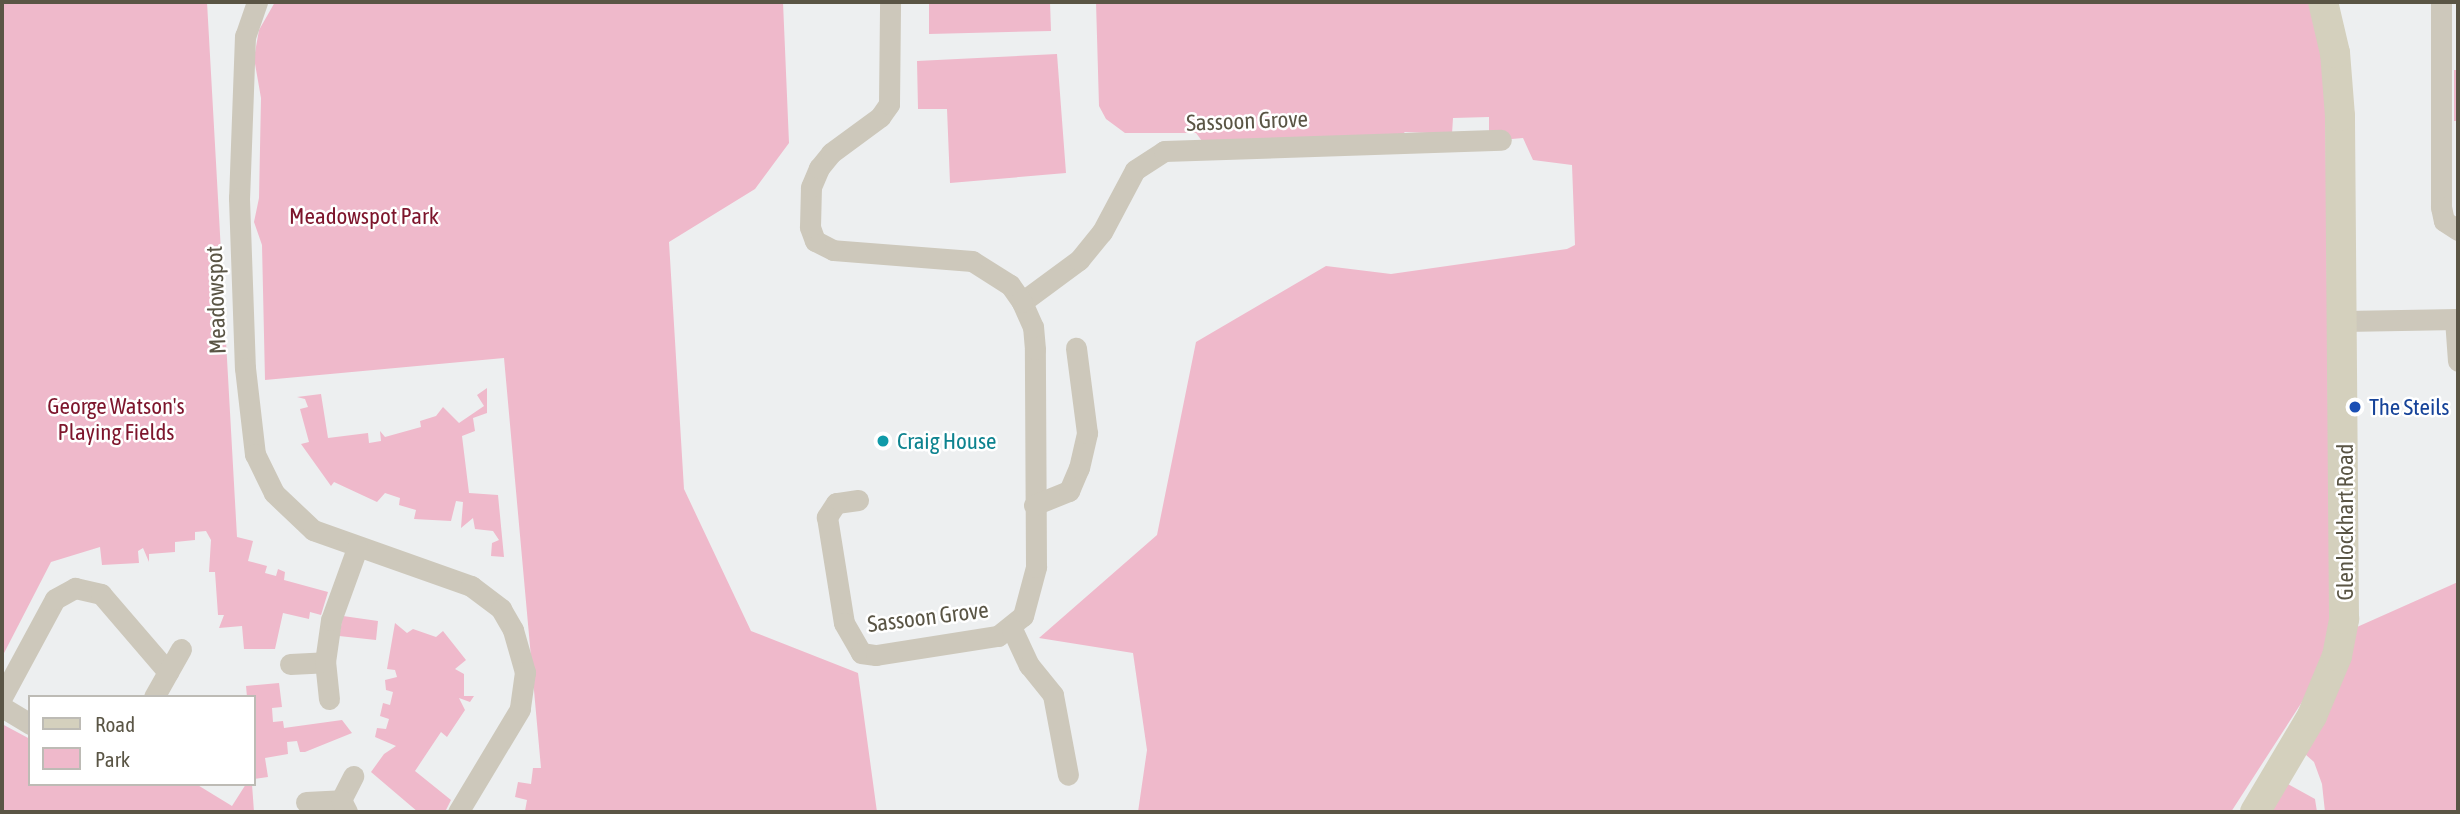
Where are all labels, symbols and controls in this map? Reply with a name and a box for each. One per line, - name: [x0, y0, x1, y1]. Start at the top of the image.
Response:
- street label: Sassoon Grove: [1186, 105, 1308, 137]
- park label: Meadowspot Park: [289, 202, 439, 230]
- street label: Meadowspot: [200, 245, 232, 355]
- park label: George Watson's Playing Fields: [47, 392, 185, 446]
- place label: The Steils: [2369, 393, 2449, 421]
- marker: The Steils: [2347, 399, 2363, 415]
- place label: Craig House: [897, 427, 997, 455]
- marker: Craig House: [875, 433, 891, 449]
- street label: Glenlockhart Road: [2331, 443, 2359, 601]
- street label: Sassoon Grove: [866, 596, 990, 638]
- legend: [28, 695, 256, 786]
- text: Road: [95, 712, 135, 736]
- text: Park: [95, 747, 130, 771]

